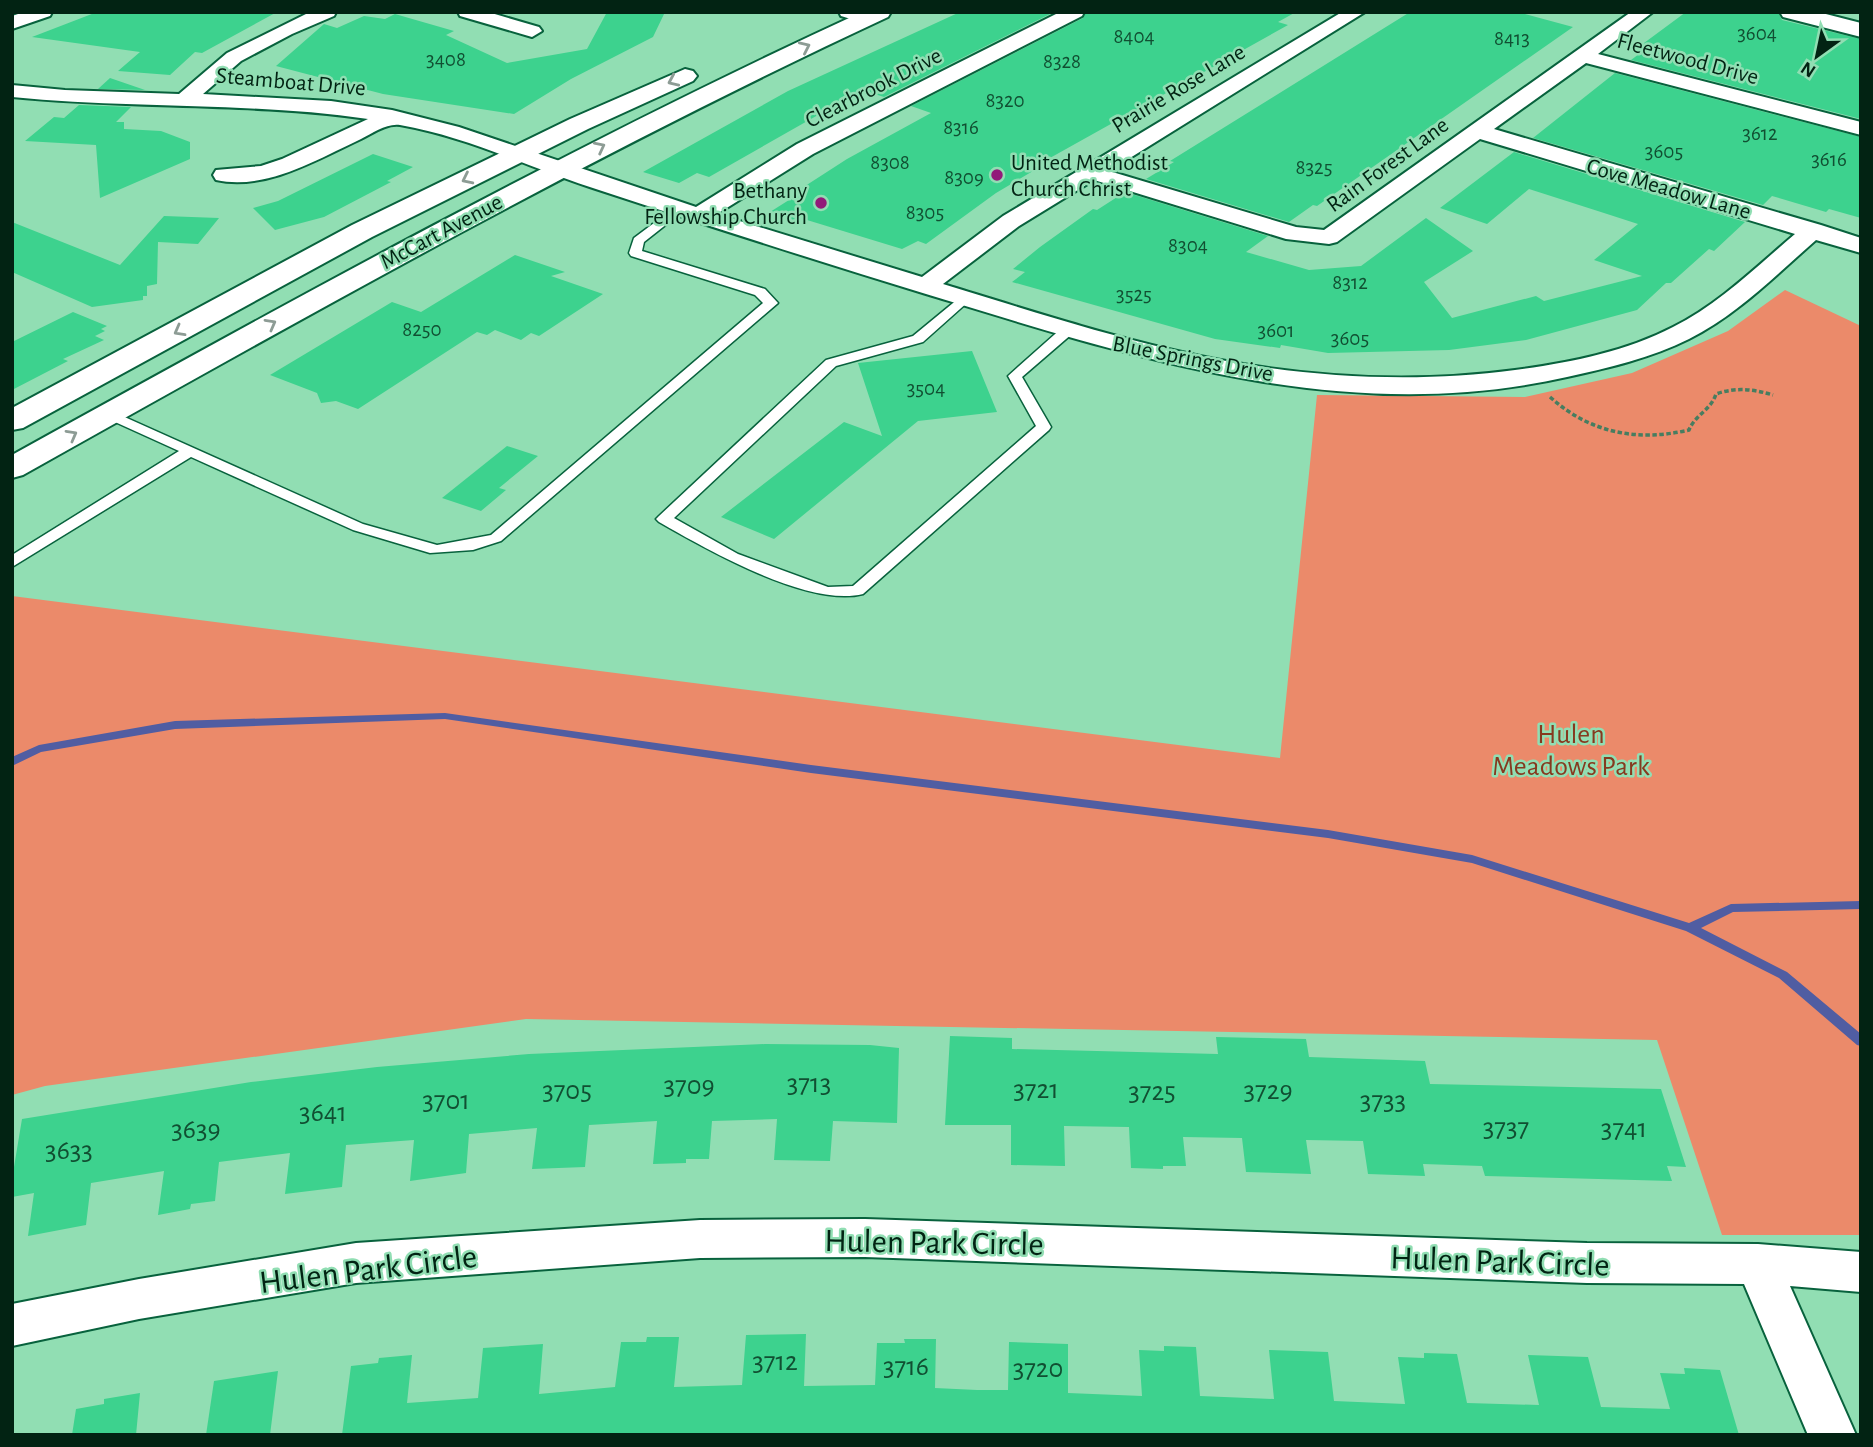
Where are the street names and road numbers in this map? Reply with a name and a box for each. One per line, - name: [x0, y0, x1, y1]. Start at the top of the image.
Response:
- street label: Fleetwood Drive: [1614, 30, 1761, 89]
- street label: Prairie Rose Lane: [1108, 41, 1249, 138]
- street label: Clearbrook Drive: [802, 44, 946, 133]
- street label: Steamboat Drive: [215, 65, 367, 100]
- street label: Rain Forest Lane: [1323, 113, 1453, 217]
- street label: Cove Meadow Lane: [1584, 155, 1753, 224]
- street label: McCart Avenue: [377, 191, 506, 274]
- street label: Blue Springs Drive: [1111, 333, 1275, 386]
- street label: Hulen Park Circle: [824, 1225, 1044, 1262]
- street label: Hulen Park Circle: [258, 1241, 479, 1300]
- street label: Hulen Park Circle: [1390, 1242, 1610, 1283]

